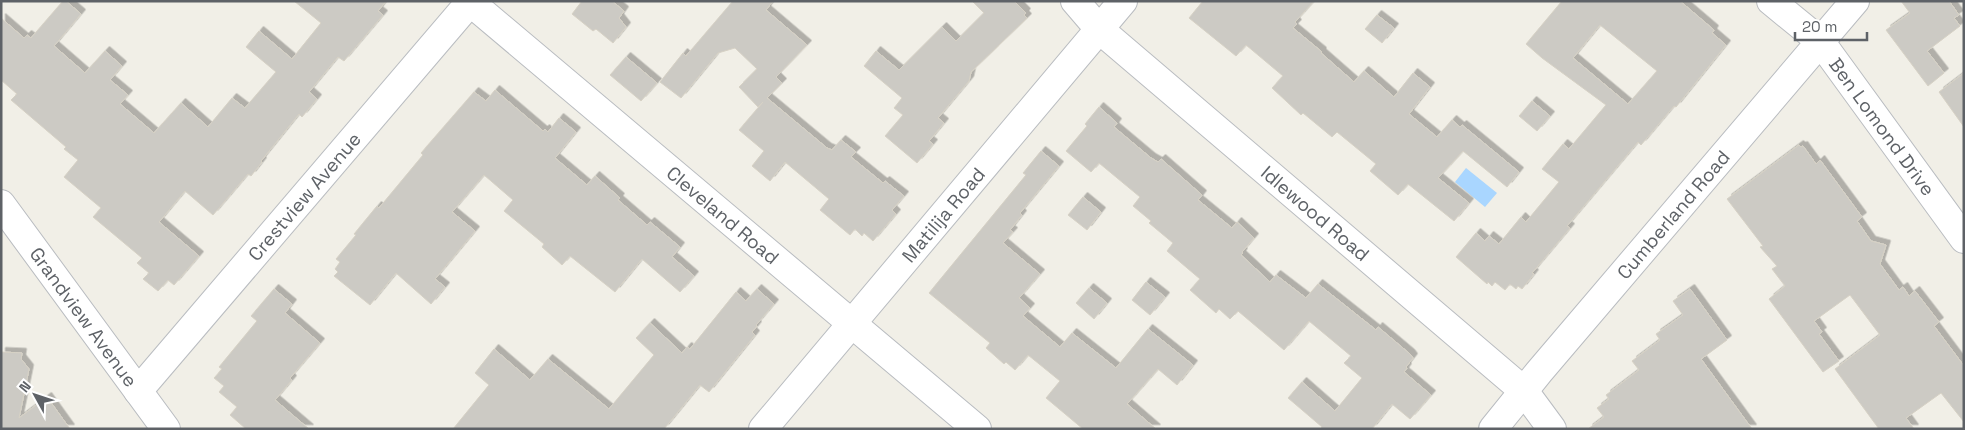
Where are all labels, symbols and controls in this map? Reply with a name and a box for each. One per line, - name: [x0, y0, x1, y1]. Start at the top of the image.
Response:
- scale bar: [1795, 10, 1868, 42]
- text: 20 m: [1802, 17, 1837, 36]
- street label: Ben Lomond Drive: [1823, 53, 1940, 201]
- street label: Crestview Avenue: [243, 127, 367, 266]
- street label: Cumberland Road: [1611, 145, 1735, 285]
- street label: Idlewood Road: [1255, 160, 1374, 267]
- street label: Cleveland Road: [661, 161, 784, 270]
- street label: Matilija Road: [896, 162, 991, 268]
- street label: Grandview Avenue: [24, 242, 143, 392]
- north arrow: [10, 370, 60, 420]
- text: N: [15, 377, 35, 396]

